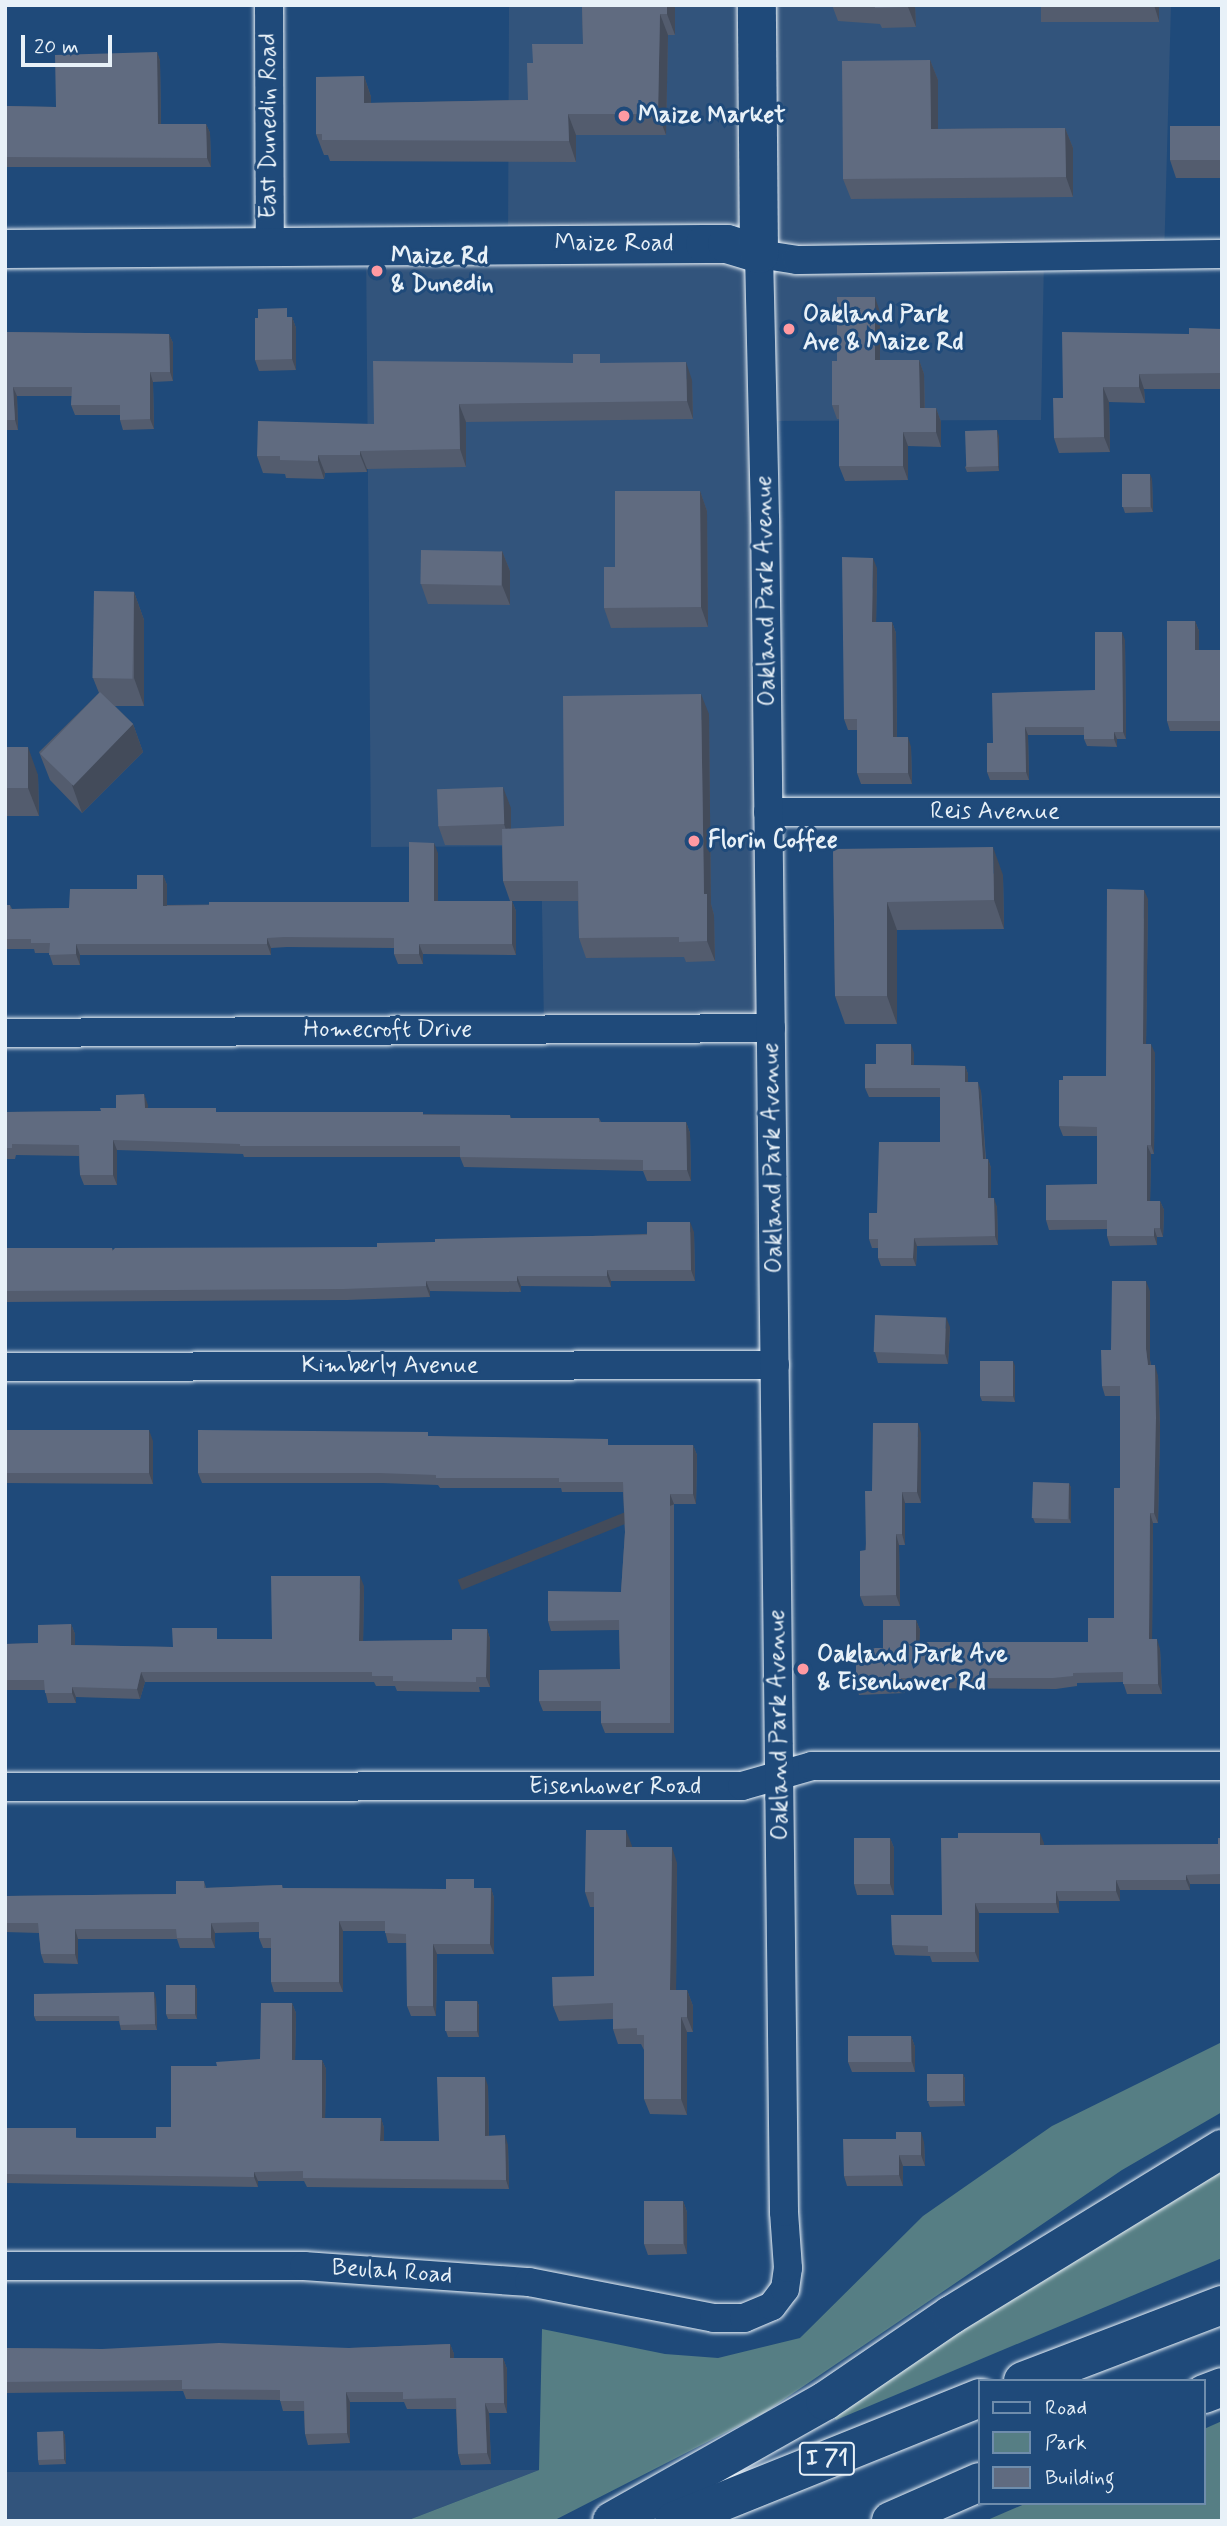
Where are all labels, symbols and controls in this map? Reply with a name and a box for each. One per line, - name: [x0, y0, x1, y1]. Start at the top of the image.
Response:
- scale bar: [24, 21, 116, 65]
- text: 20 m: [34, 33, 79, 61]
- street label: East Dunedin Road: [255, 33, 283, 219]
- place label: Maize Market: [638, 102, 788, 130]
- marker: Maize Market: [616, 108, 632, 124]
- street label: Maize Road: [555, 230, 673, 258]
- place label: Maize Rd & Dunedin: [391, 243, 494, 299]
- marker: Maize Rd & Dunedin: [369, 263, 385, 279]
- place label: Oakland Park Ave & Maize Rd: [803, 301, 962, 357]
- marker: Oakland Park Ave & Maize Rd: [781, 321, 797, 337]
- street label: Oakland Park Avenue: [750, 478, 782, 704]
- street label: Reis Avenue: [934, 798, 1056, 826]
- place label: Florin Coffee: [708, 827, 841, 855]
- marker: Florin Coffee: [686, 833, 702, 849]
- street label: Homecroft Drive: [305, 1016, 471, 1044]
- street label: Oakland Park Avenue: [757, 1045, 789, 1271]
- street label: Kimberly Avenue: [301, 1352, 479, 1380]
- street label: Oakland Park Avenue: [763, 1612, 795, 1838]
- place label: Oakland Park Ave & Eisenhower Rd: [817, 1641, 1004, 1697]
- marker: Oakland Park Ave & Eisenhower Rd: [795, 1661, 811, 1677]
- street label: Eisenhower Road: [531, 1773, 699, 1801]
- street label: Beulah Road: [331, 2253, 453, 2291]
- legend: [978, 2379, 1206, 2505]
- text: Road: [1045, 2394, 1087, 2422]
- text: Park: [1045, 2429, 1087, 2457]
- road number: I 71: [797, 2440, 857, 2478]
- text: Building: [1045, 2464, 1115, 2492]

